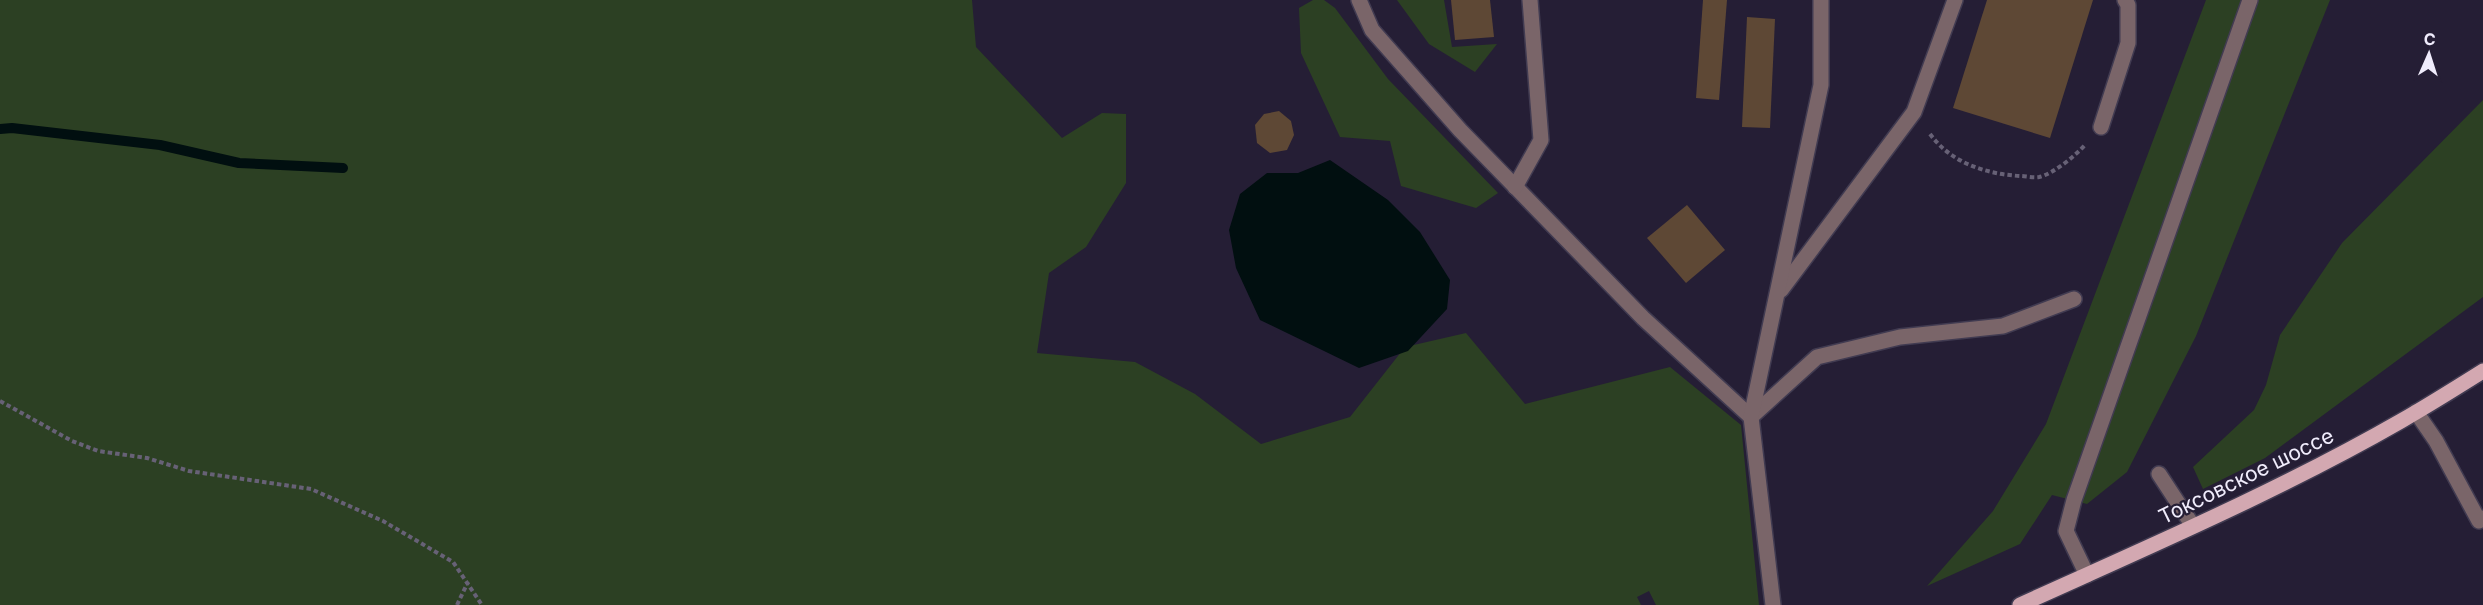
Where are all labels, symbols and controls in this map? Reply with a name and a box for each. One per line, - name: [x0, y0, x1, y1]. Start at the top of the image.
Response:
- north arrow: [2399, 24, 2459, 84]
- text: С: [2423, 29, 2436, 49]
- street label: Токсовское шоссе: [2154, 423, 2338, 529]

